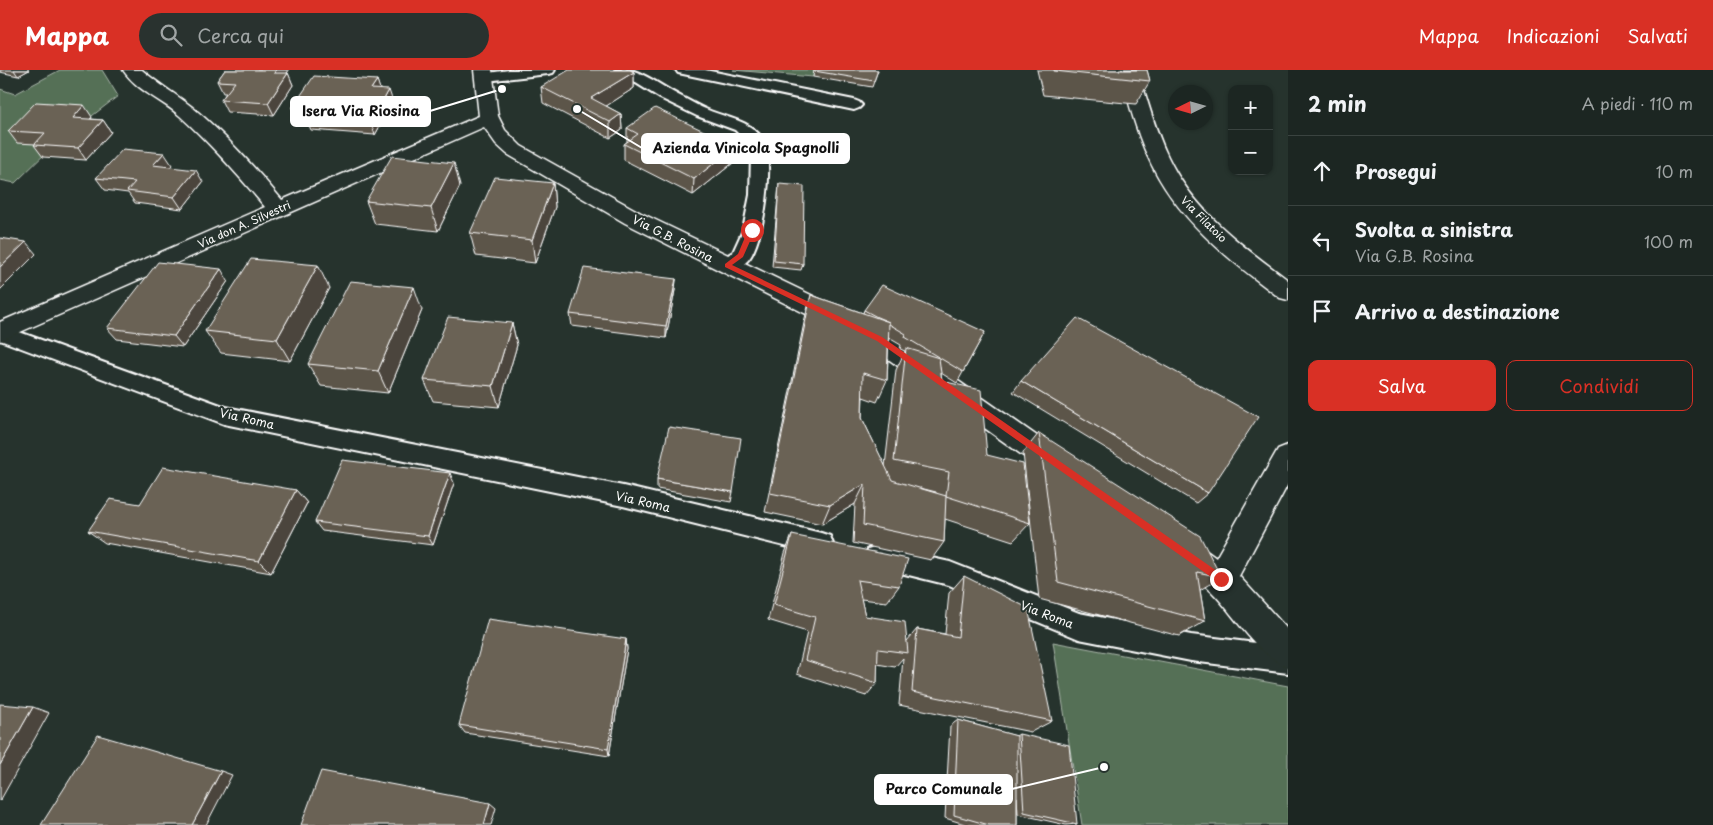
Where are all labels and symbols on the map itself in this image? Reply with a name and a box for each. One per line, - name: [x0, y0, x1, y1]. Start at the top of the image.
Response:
- north arrow: [1168, 85, 1213, 130]
- callout: Isera Via Riosina: [291, 97, 430, 126]
- text: Isera Via Riosina: [302, 100, 420, 121]
- callout: Azienda Vinicola Spagnolli: [642, 134, 849, 163]
- text: Azienda Vinicola Spagnolli: [652, 137, 839, 158]
- street label: Via Filatoio: [1177, 192, 1231, 246]
- street label: Via don A. Silvestri: [195, 196, 293, 252]
- street label: Via G.B. Rosina: [629, 210, 717, 266]
- route start: [741, 219, 764, 242]
- street label: Via Roma: [218, 403, 277, 433]
- street label: Via Roma: [614, 486, 673, 516]
- route end: [1210, 568, 1233, 591]
- street label: Via Roma: [1018, 596, 1077, 633]
- callout: Parco Comunale: [875, 775, 1012, 804]
- text: Parco Comunale: [886, 778, 1003, 799]

